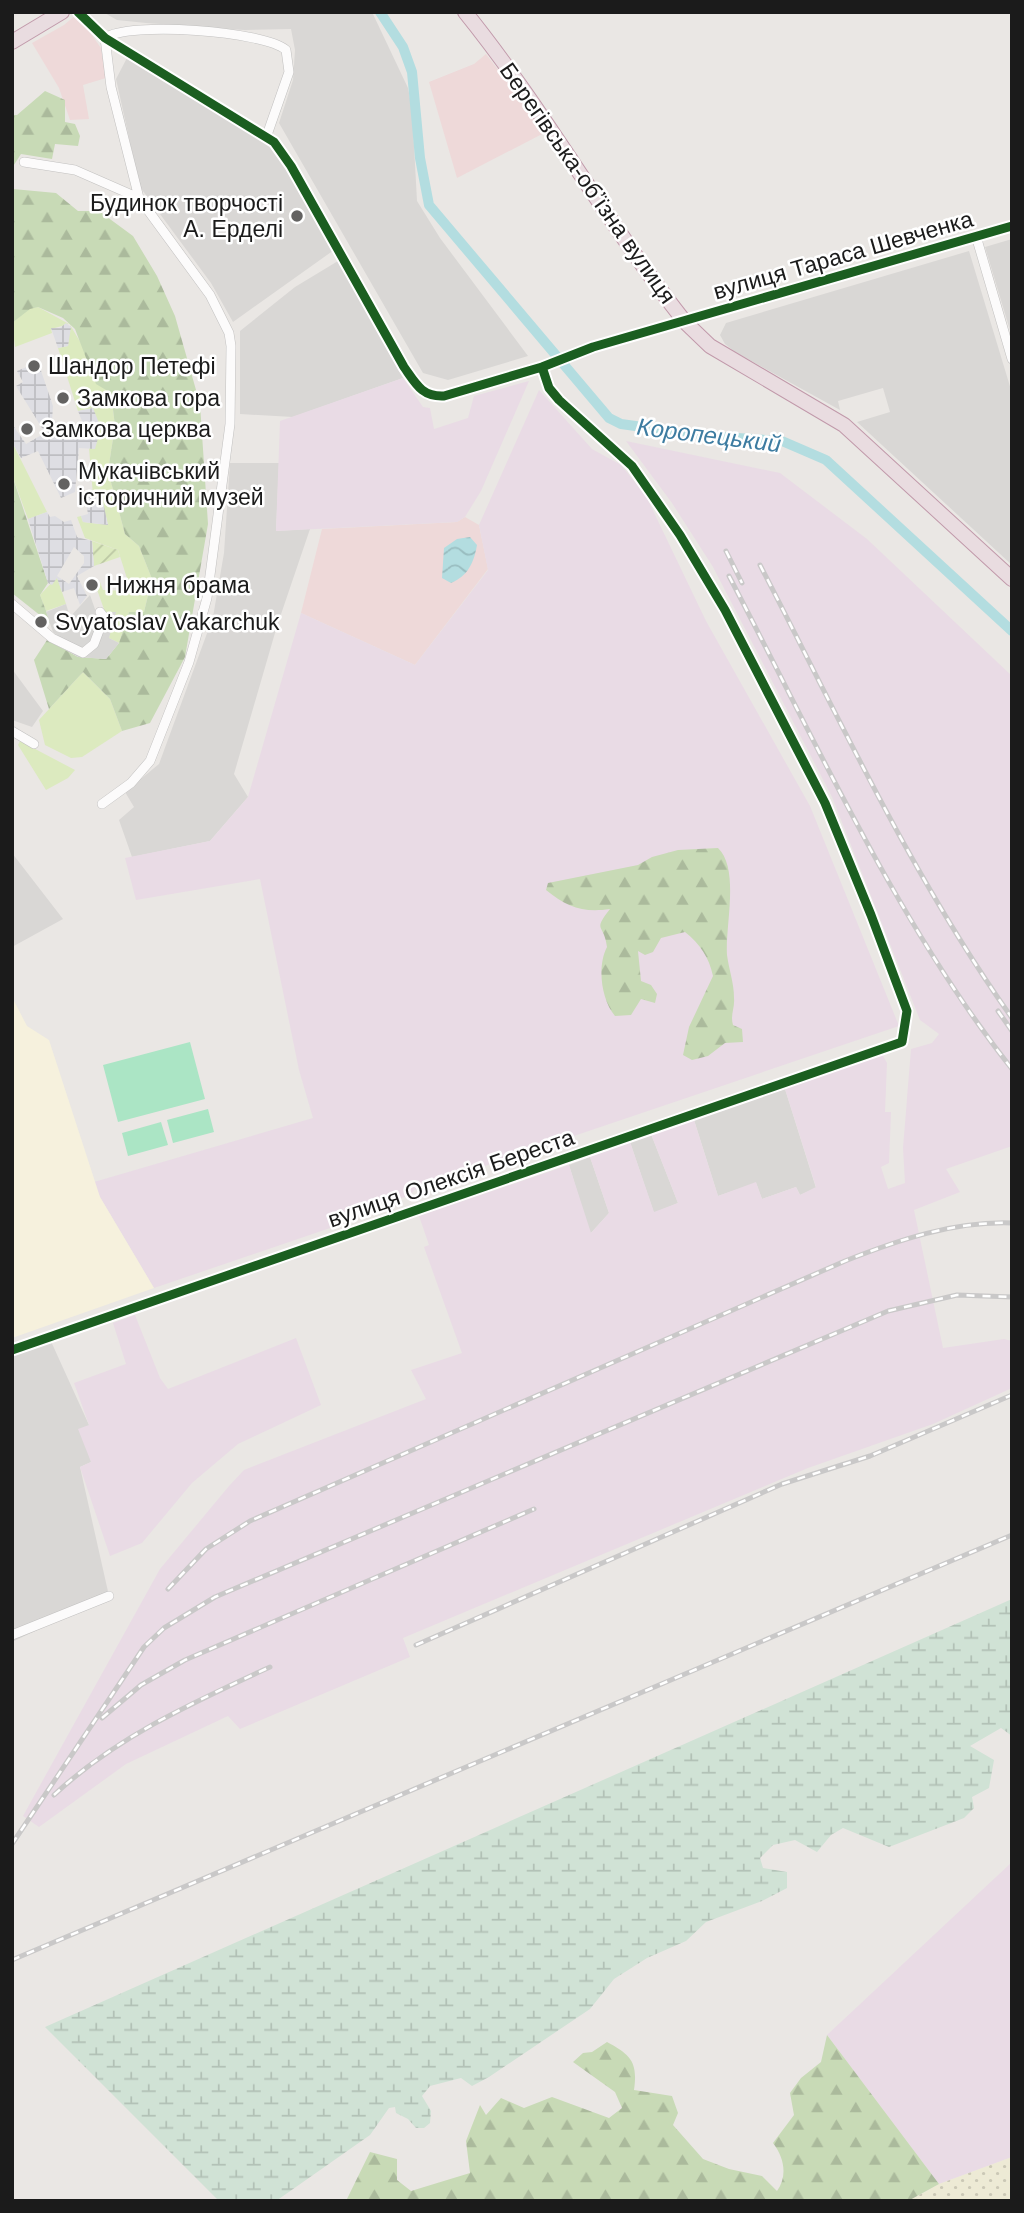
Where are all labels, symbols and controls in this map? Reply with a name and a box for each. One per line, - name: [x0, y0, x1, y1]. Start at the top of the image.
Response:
- street label: Берегівська-обʼїзна вулиця: [495, 58, 681, 308]
- place label: Будинок творчості А. Ерделі: [90, 190, 283, 242]
- street label: вулиця Тараса Шевченка: [710, 205, 976, 305]
- marker: Будинок творчості А. Ерделі: [289, 208, 305, 224]
- place label: Шандор Петефі: [48, 353, 216, 379]
- marker: Шандор Петефі: [26, 358, 42, 374]
- place label: Замкова гора: [77, 385, 220, 411]
- marker: Замкова гора: [55, 390, 71, 406]
- water label: Коропецький: [635, 413, 783, 457]
- place label: Замкова церква: [41, 416, 211, 442]
- marker: Замкова церква: [19, 421, 35, 437]
- place label: Мукачівський історичний музей: [78, 458, 264, 510]
- marker: Мукачівський історичний музей: [56, 476, 72, 492]
- place label: Нижня брама: [106, 572, 250, 598]
- marker: Нижня брама: [84, 577, 100, 593]
- place label: Svyatoslav Vakarchuk: [55, 609, 280, 635]
- marker: Svyatoslav Vakarchuk: [33, 614, 49, 630]
- street label: вулиця Олексія Береста: [324, 1124, 578, 1232]

